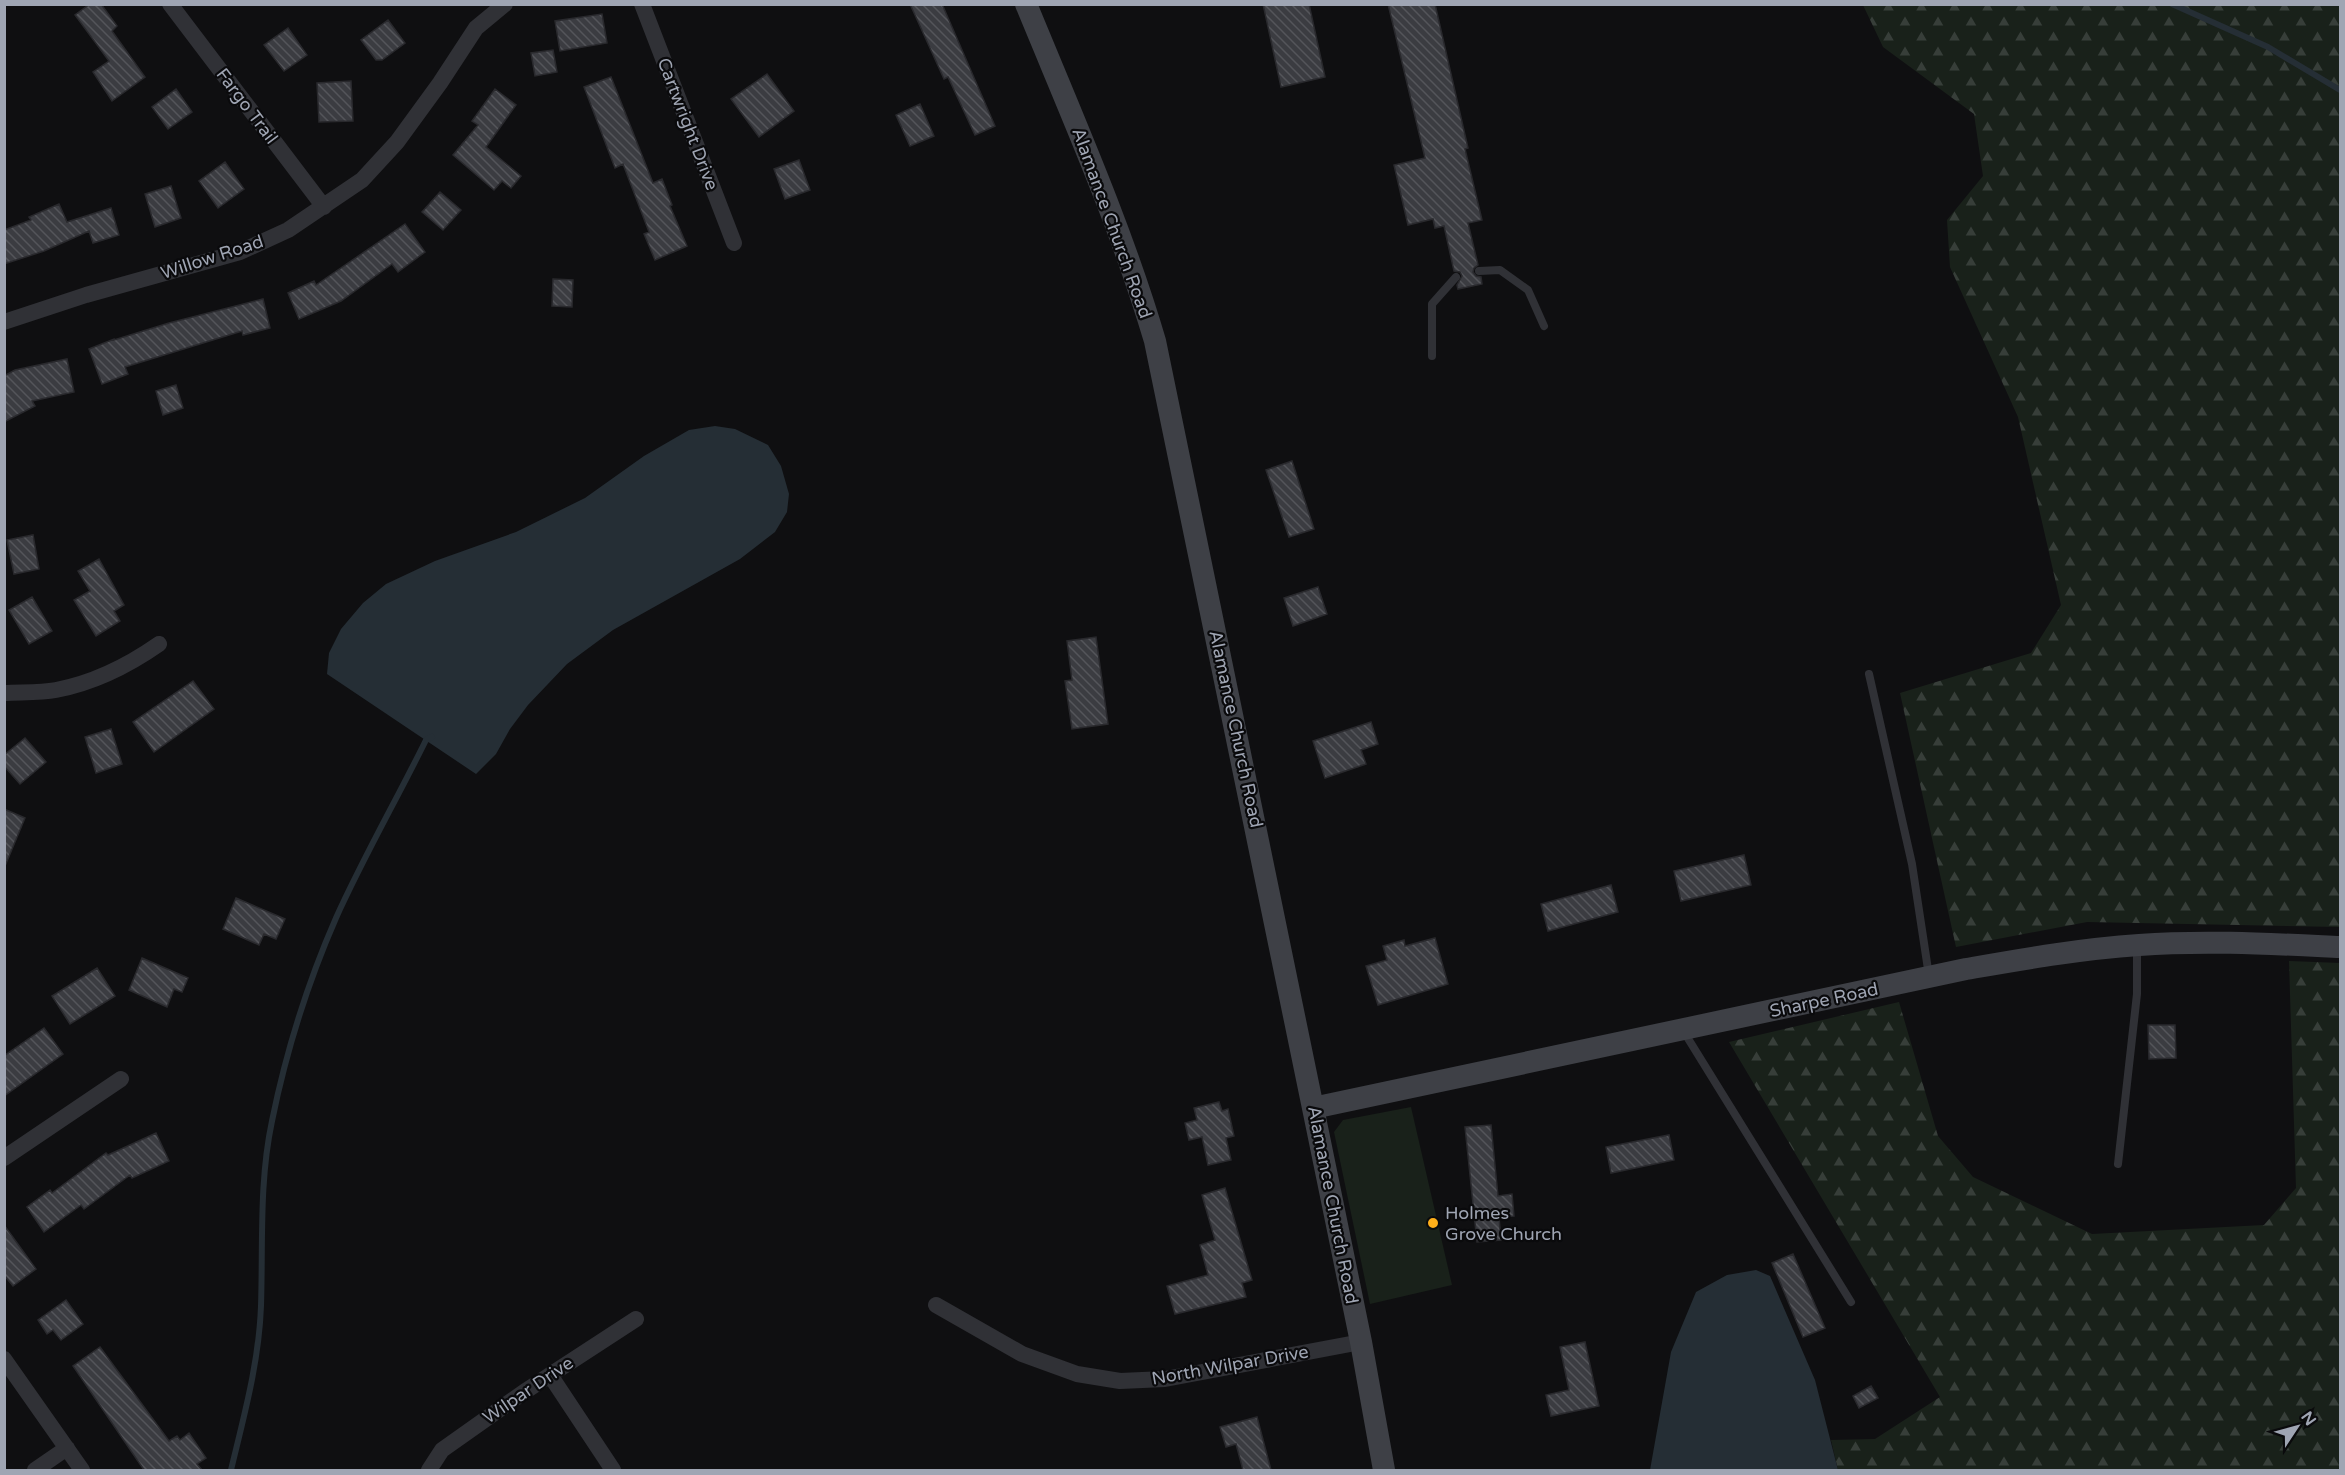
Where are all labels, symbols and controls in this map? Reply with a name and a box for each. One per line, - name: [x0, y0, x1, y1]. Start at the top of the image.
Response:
- street label: Cartwright Drive: [653, 55, 723, 193]
- street label: Fargo Trail: [211, 64, 283, 148]
- street label: Alamance Church Road: [1067, 125, 1157, 321]
- street label: Willow Road: [158, 230, 266, 284]
- street label: Alamance Church Road: [1204, 628, 1268, 830]
- street label: Sharpe Road: [1768, 978, 1880, 1022]
- street label: Alamance Church Road: [1303, 1104, 1363, 1306]
- place label: Holmes Grove Church: [1445, 1202, 1562, 1245]
- marker: Holmes Grove Church: [1426, 1216, 1440, 1230]
- street label: North Wilpar Drive: [1150, 1340, 1310, 1390]
- street label: Wilpar Drive: [479, 1352, 577, 1428]
- north arrow: [2267, 1397, 2327, 1457]
- text: N: [2296, 1408, 2320, 1430]

